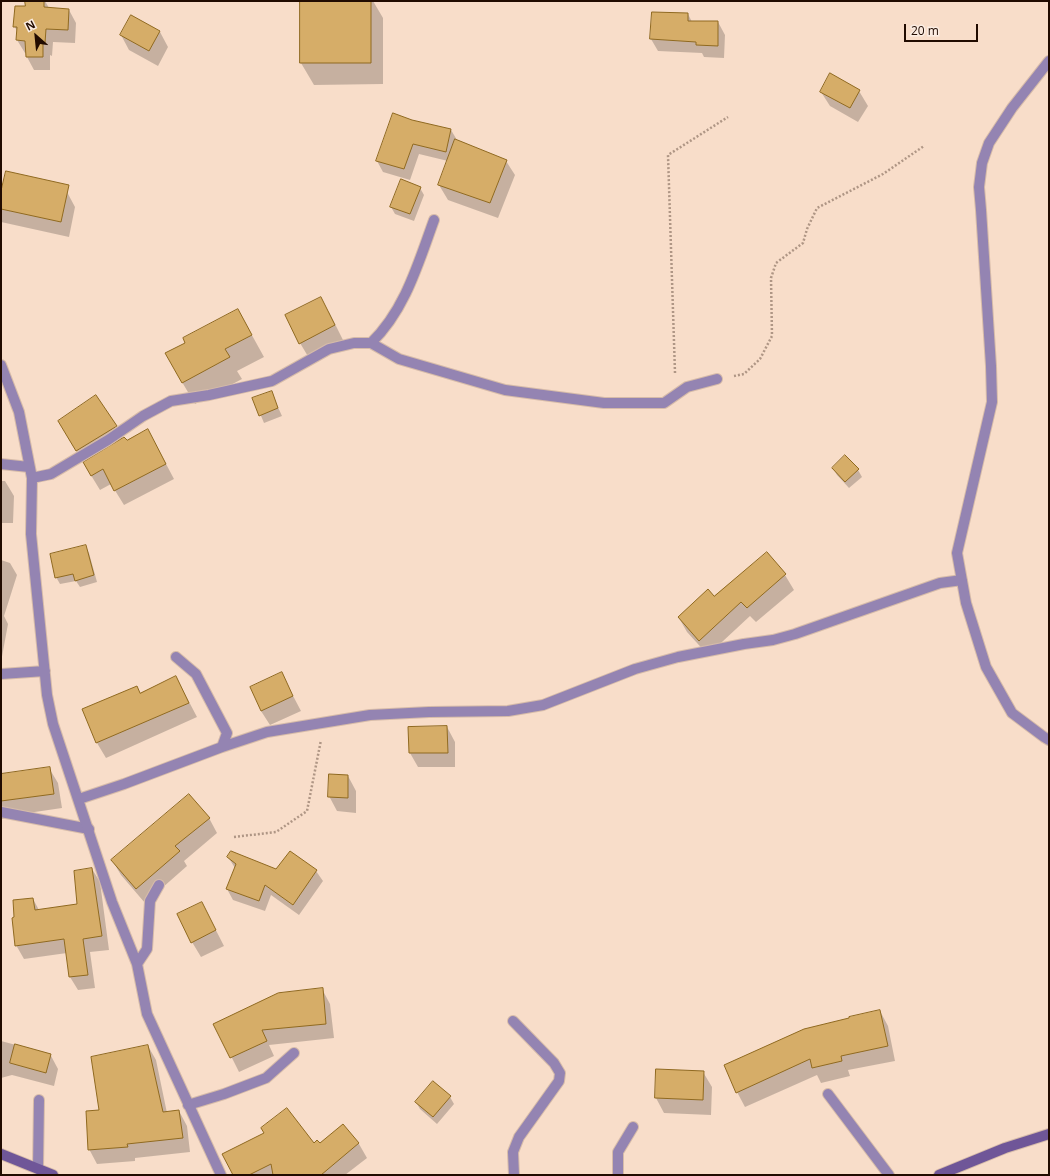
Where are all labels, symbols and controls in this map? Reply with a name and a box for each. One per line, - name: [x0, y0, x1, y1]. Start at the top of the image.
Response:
- north arrow: [16, 16, 56, 56]
- text: N: [23, 16, 38, 34]
- scale bar: [906, 16, 980, 42]
- text: 20 m: [911, 22, 939, 39]

